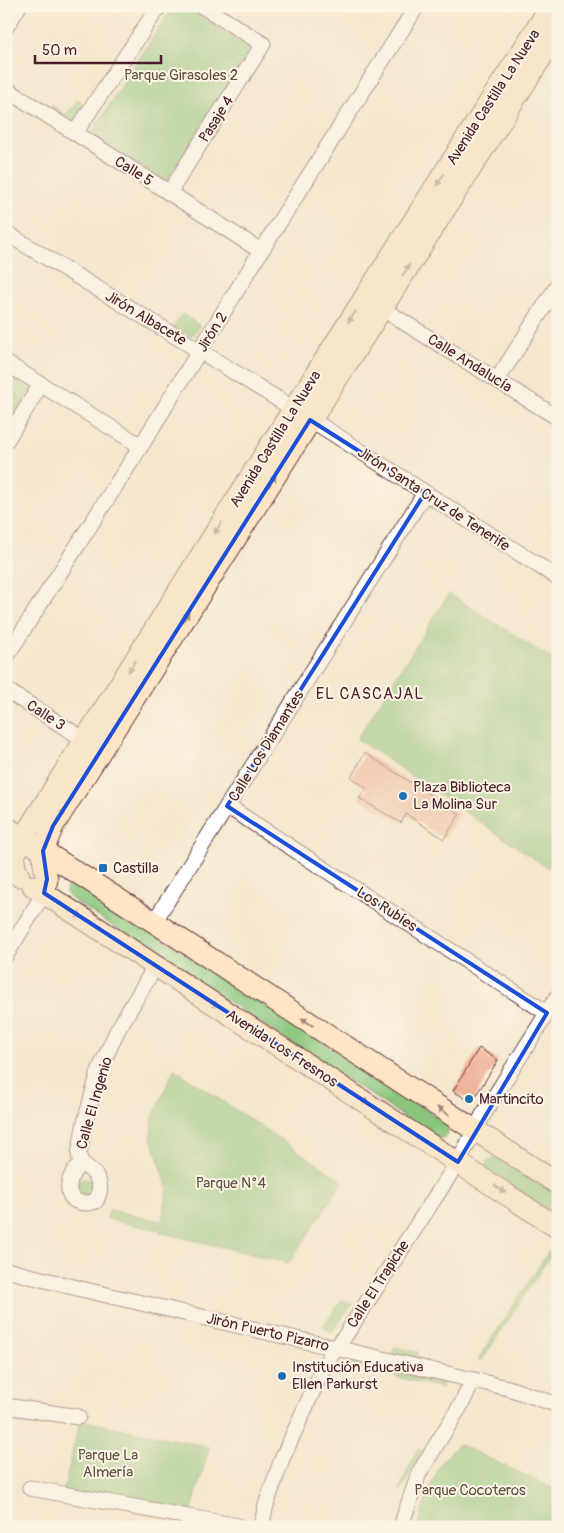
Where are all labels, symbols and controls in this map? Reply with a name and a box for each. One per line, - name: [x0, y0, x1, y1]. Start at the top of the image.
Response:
- street label: Avenida Castilla La Nueva: [442, 26, 544, 169]
- scale bar: [35, 32, 161, 64]
- text: 50 m: [42, 41, 77, 60]
- park label: Parque Girasoles 2: [124, 66, 238, 85]
- street label: Pasaje 4: [195, 92, 238, 146]
- street label: Calle 5: [111, 152, 157, 191]
- one-way arrow: [435, 174, 445, 187]
- one-way arrow: [401, 263, 411, 276]
- street label: Jirón Albacete: [102, 287, 190, 350]
- street label: Jirón 2: [193, 309, 232, 356]
- one-way arrow: [348, 310, 357, 324]
- street label: Calle Andalucía: [424, 330, 516, 397]
- street label: Avenida Castilla La Nueva: [226, 367, 325, 511]
- street label: Jirón Santa Cruz de Tenerife: [354, 443, 514, 556]
- one-way arrow: [267, 474, 276, 487]
- one-way arrow: [214, 522, 223, 535]
- one-way arrow: [180, 611, 189, 625]
- one-way arrow: [127, 659, 136, 672]
- district label: EL CASCAJAL: [316, 684, 424, 704]
- street label: Calle Los Diamantes: [224, 687, 309, 806]
- street label: Calle 3: [23, 696, 69, 735]
- place label: Plaza Biblioteca La Molina Sur: [413, 778, 511, 814]
- marker: Plaza Biblioteca La Molina Sur: [397, 790, 409, 802]
- one-way arrow: [56, 808, 65, 821]
- place label: Castilla: [113, 859, 159, 878]
- marker: Castilla: [97, 862, 109, 874]
- street label: Los Rubíes: [353, 883, 421, 936]
- one-way arrow: [70, 909, 83, 919]
- one-way arrow: [206, 998, 219, 1007]
- street label: Avenida Los Fresnos: [222, 1005, 342, 1092]
- one-way arrow: [301, 1017, 314, 1027]
- street label: Calle El Ingenio: [72, 1055, 117, 1152]
- place label: Martincito: [479, 1090, 544, 1109]
- marker: Martincito: [463, 1093, 475, 1105]
- one-way arrow: [357, 1096, 370, 1105]
- one-way arrow: [437, 1106, 450, 1115]
- park label: Parque N°4: [196, 1174, 267, 1193]
- one-way arrow: [493, 1184, 506, 1194]
- street label: Calle El Trapiche: [343, 1236, 414, 1332]
- street label: Jirón Puerto Pizarro: [205, 1309, 331, 1356]
- place label: Institución Educativa Ellen Parkurst: [292, 1358, 423, 1394]
- marker: Institución Educativa Ellen Parkurst: [276, 1370, 288, 1382]
- park label: Parque La Almería: [78, 1446, 138, 1482]
- park label: Parque Cocoteros: [414, 1481, 526, 1500]

